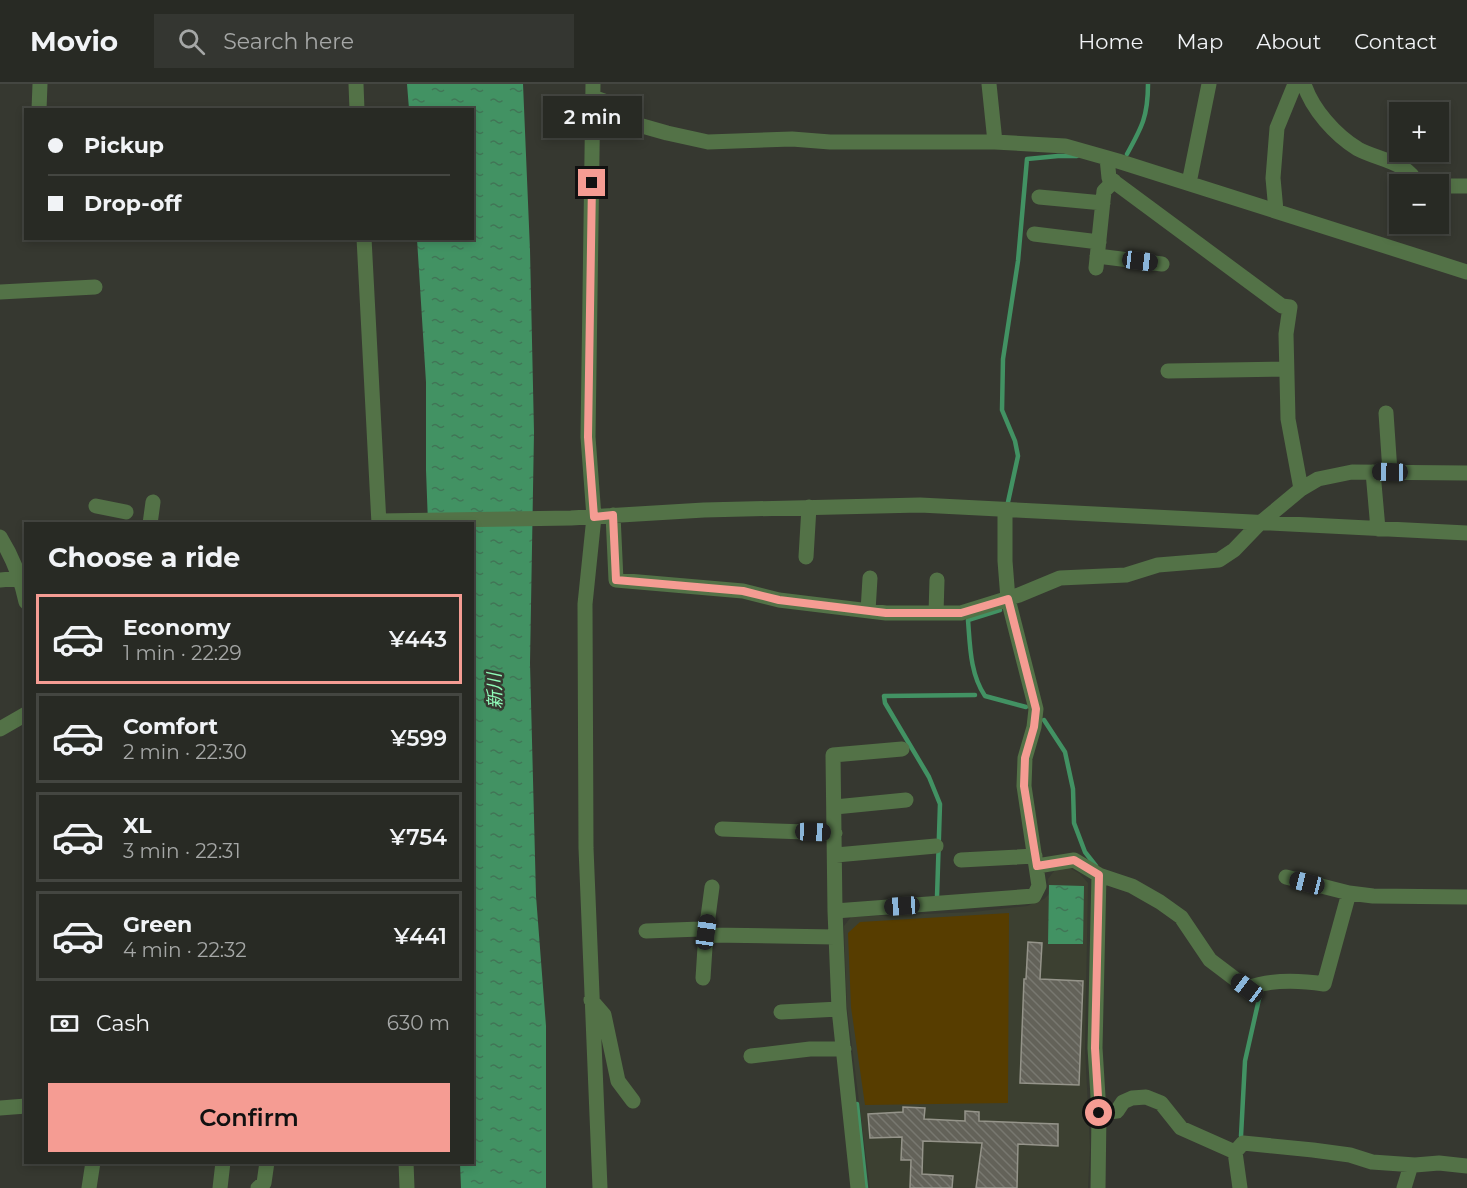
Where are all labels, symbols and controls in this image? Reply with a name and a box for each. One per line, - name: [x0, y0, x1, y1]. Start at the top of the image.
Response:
- search box: [154, 14, 574, 68]
- text: Movio: [30, 24, 118, 58]
- icon: search: [175, 25, 208, 58]
- text: Search here: [223, 28, 354, 55]
- text: Home: [1078, 29, 1143, 54]
- text: Map: [1176, 29, 1223, 54]
- text: About: [1256, 29, 1321, 54]
- text: Contact: [1354, 29, 1437, 54]
- callout: 2 min: [542, 96, 642, 138]
- map controls: [1389, 102, 1449, 234]
- button: +: [1389, 102, 1449, 162]
- text: 2 min: [564, 105, 621, 129]
- text: Pickup: [84, 132, 164, 159]
- route end: [578, 169, 605, 196]
- button: −: [1389, 174, 1449, 234]
- text: Drop-off: [84, 190, 182, 217]
- car: [1121, 250, 1159, 272]
- car: [1372, 463, 1408, 481]
- text: Choose a ride: [48, 541, 240, 574]
- icon: car: [51, 612, 105, 666]
- text: Economy: [123, 614, 231, 641]
- text: ¥443: [389, 626, 447, 653]
- text: 1 min · 22:29: [123, 641, 242, 665]
- water label: 新川: [483, 671, 507, 709]
- icon: car: [51, 711, 105, 765]
- text: Comfort: [123, 713, 218, 740]
- text: ¥599: [391, 725, 447, 752]
- text: 2 min · 22:30: [123, 740, 247, 764]
- icon: car: [51, 810, 105, 864]
- text: XL: [123, 812, 152, 839]
- car: [795, 822, 831, 842]
- text: ¥754: [390, 824, 447, 851]
- text: 3 min · 22:31: [123, 839, 241, 863]
- car: [1287, 870, 1327, 896]
- car: [883, 896, 921, 916]
- icon: car: [51, 909, 105, 963]
- text: Green: [123, 911, 192, 938]
- car: [695, 913, 717, 951]
- text: ¥441: [394, 923, 447, 950]
- text: 4 min · 22:32: [123, 938, 247, 962]
- car: [1227, 970, 1267, 1006]
- icon: cash: [48, 1007, 81, 1040]
- text: Cash: [96, 1010, 150, 1037]
- text: 630 m: [387, 1011, 450, 1035]
- button: Confirm: [48, 1083, 450, 1152]
- route start: [1085, 1099, 1112, 1126]

